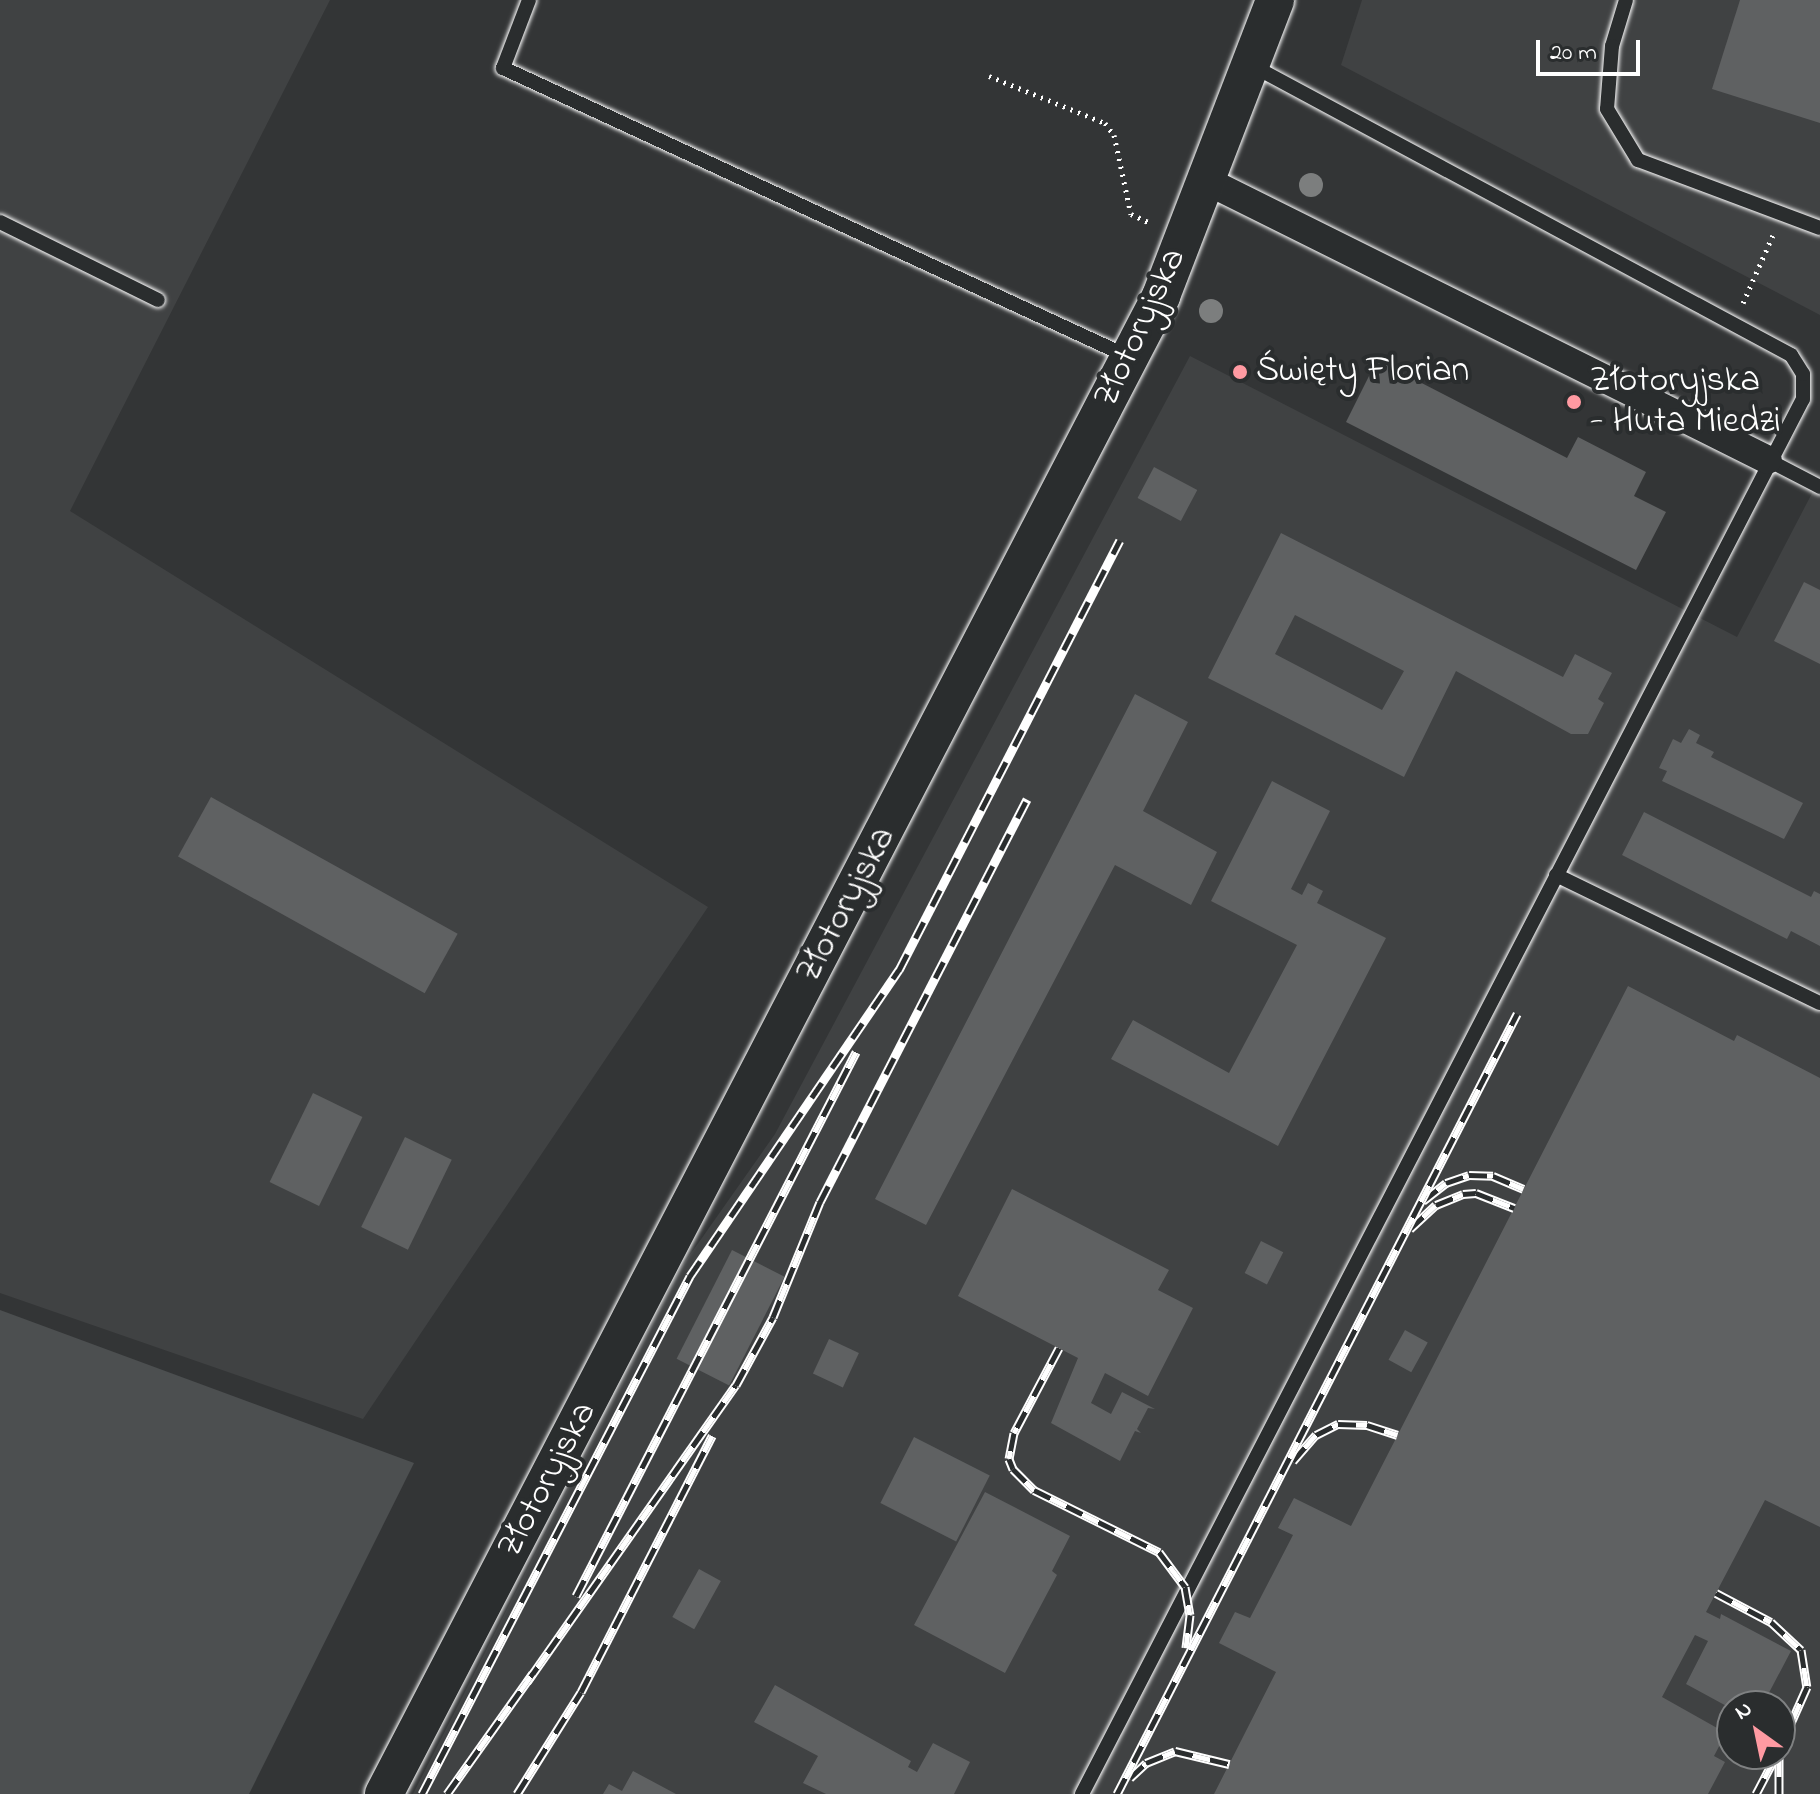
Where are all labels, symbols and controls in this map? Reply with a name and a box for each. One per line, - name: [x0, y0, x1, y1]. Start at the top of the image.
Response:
- scale bar: [1540, 24, 1644, 74]
- text: 20 m: [1550, 36, 1597, 71]
- street label: Złotoryjska: [1085, 242, 1197, 414]
- place label: Święty Florian: [1256, 350, 1469, 394]
- place label: Złotoryjska - Huta Miedzi: [1590, 359, 1781, 444]
- marker: Święty Florian: [1231, 363, 1249, 381]
- marker: Złotoryjska - Huta Miedzi: [1565, 393, 1583, 411]
- street label: Złotoryjska: [788, 820, 906, 990]
- street label: Złotoryjska: [489, 1395, 607, 1565]
- north arrow: [1716, 1690, 1796, 1770]
- text: N: [1729, 1694, 1759, 1729]

